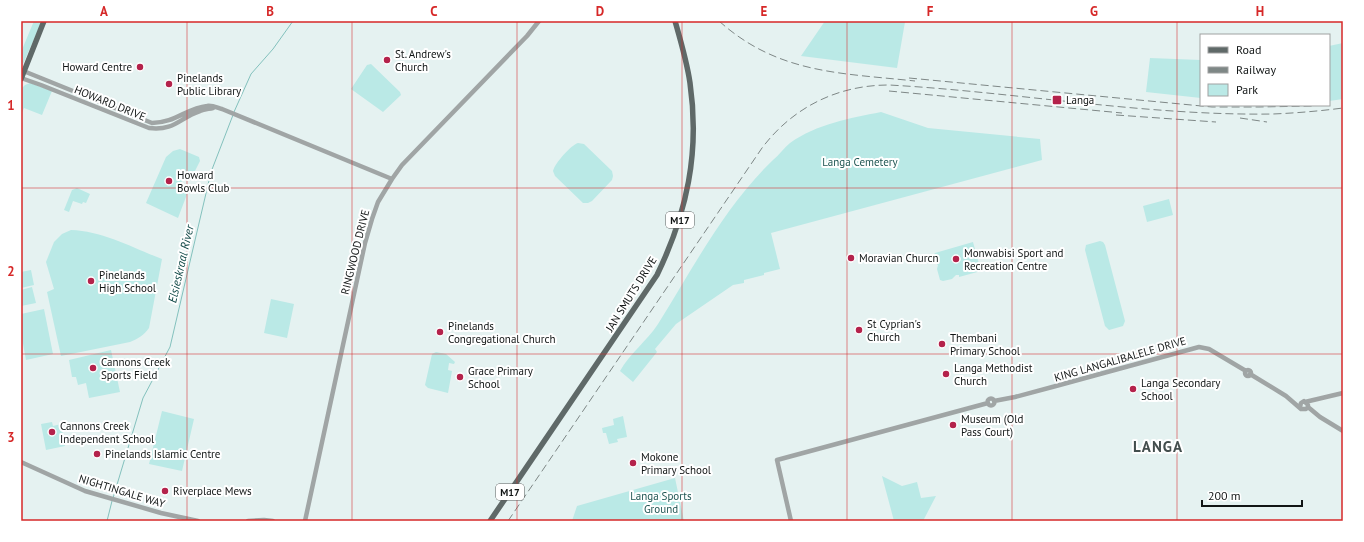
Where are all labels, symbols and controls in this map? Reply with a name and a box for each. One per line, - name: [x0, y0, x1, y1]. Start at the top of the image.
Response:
- text: A: [100, 3, 108, 20]
- text: B: [266, 3, 274, 20]
- text: C: [430, 3, 438, 20]
- text: D: [596, 3, 604, 20]
- text: E: [761, 3, 768, 20]
- text: F: [927, 3, 934, 20]
- text: G: [1090, 3, 1098, 20]
- text: H: [1256, 3, 1264, 20]
- legend: [1200, 34, 1330, 106]
- text: Road: [1236, 42, 1261, 57]
- place label: St. Andrew's Church: [395, 47, 451, 74]
- marker: St. Andrew's Church: [382, 55, 392, 65]
- place label: Howard Centre: [62, 60, 132, 74]
- marker: Howard Centre: [135, 62, 145, 72]
- text: Railway: [1236, 62, 1276, 77]
- place label: Pinelands Public Library: [177, 71, 242, 98]
- marker: Pinelands Public Library: [164, 79, 174, 89]
- street label: HOWARD DRIVE: [72, 82, 148, 124]
- text: Park: [1236, 82, 1258, 97]
- place label: Langa: [1066, 93, 1094, 107]
- marker: Langa: [1051, 94, 1063, 106]
- text: 1: [7, 97, 15, 114]
- park label: Langa Cemetery: [822, 155, 899, 169]
- place label: Howard Bowls Club: [177, 168, 229, 195]
- marker: Howard Bowls Club: [164, 176, 174, 186]
- street label: RINGWOOD DRIVE: [338, 208, 372, 296]
- road number: M17: [666, 212, 694, 228]
- water label: Elsieskraal River: [164, 222, 197, 304]
- place label: Monwabisi Sport and Recreation Centre: [964, 246, 1063, 273]
- place label: Moravian Churcn: [859, 251, 938, 265]
- marker: Moravian Churcn: [846, 253, 856, 263]
- street label: JAN SMUTS DRIVE: [602, 254, 660, 335]
- marker: Monwabisi Sport and Recreation Centre: [951, 254, 961, 264]
- text: 2: [7, 263, 15, 280]
- place label: Pinelands High School: [99, 268, 157, 295]
- marker: Pinelands High School: [86, 276, 96, 286]
- place label: St Cyprian's Church: [867, 317, 921, 344]
- place label: Pinelands Congregational Church: [448, 319, 555, 346]
- marker: St Cyprian's Church: [854, 325, 864, 335]
- marker: Pinelands Congregational Church: [435, 327, 445, 337]
- place label: Thembani Primary School: [950, 331, 1021, 358]
- street label: KING LANGALIBALELE DRIVE: [1052, 333, 1188, 385]
- marker: Thembani Primary School: [937, 339, 947, 349]
- place label: Cannons Creek Sports Field: [101, 355, 171, 382]
- place label: Langa Methodist Church: [954, 361, 1033, 388]
- marker: Cannons Creek Sports Field: [88, 363, 98, 373]
- place label: Grace Primary School: [468, 364, 534, 391]
- marker: Langa Methodist Church: [941, 369, 951, 379]
- marker: Grace Primary School: [455, 372, 465, 382]
- place label: Langa Secondary School: [1141, 376, 1221, 403]
- marker: Langa Secondary School: [1128, 384, 1138, 394]
- place label: Museum (Old Pass Court): [961, 412, 1023, 439]
- place label: Cannons Creek Independent School: [60, 419, 155, 446]
- marker: Museum (Old Pass Court): [948, 420, 958, 430]
- marker: Cannons Creek Independent School: [47, 427, 57, 437]
- text: 3: [7, 429, 15, 446]
- district label: LANGA: [1133, 437, 1183, 456]
- place label: Pinelands Islamic Centre: [105, 447, 221, 461]
- marker: Pinelands Islamic Centre: [92, 449, 102, 459]
- place label: Mokone Primary School: [641, 450, 712, 477]
- marker: Mokone Primary School: [628, 458, 638, 468]
- street label: NIGHTINGALE WAY: [77, 471, 168, 511]
- scale bar: [1202, 482, 1302, 508]
- place label: Riverplace Mews: [173, 484, 252, 498]
- road number: M17: [496, 484, 524, 500]
- marker: Riverplace Mews: [160, 486, 170, 496]
- text: 200 m: [1208, 488, 1241, 503]
- park label: Langa Sports Ground: [630, 489, 692, 516]

